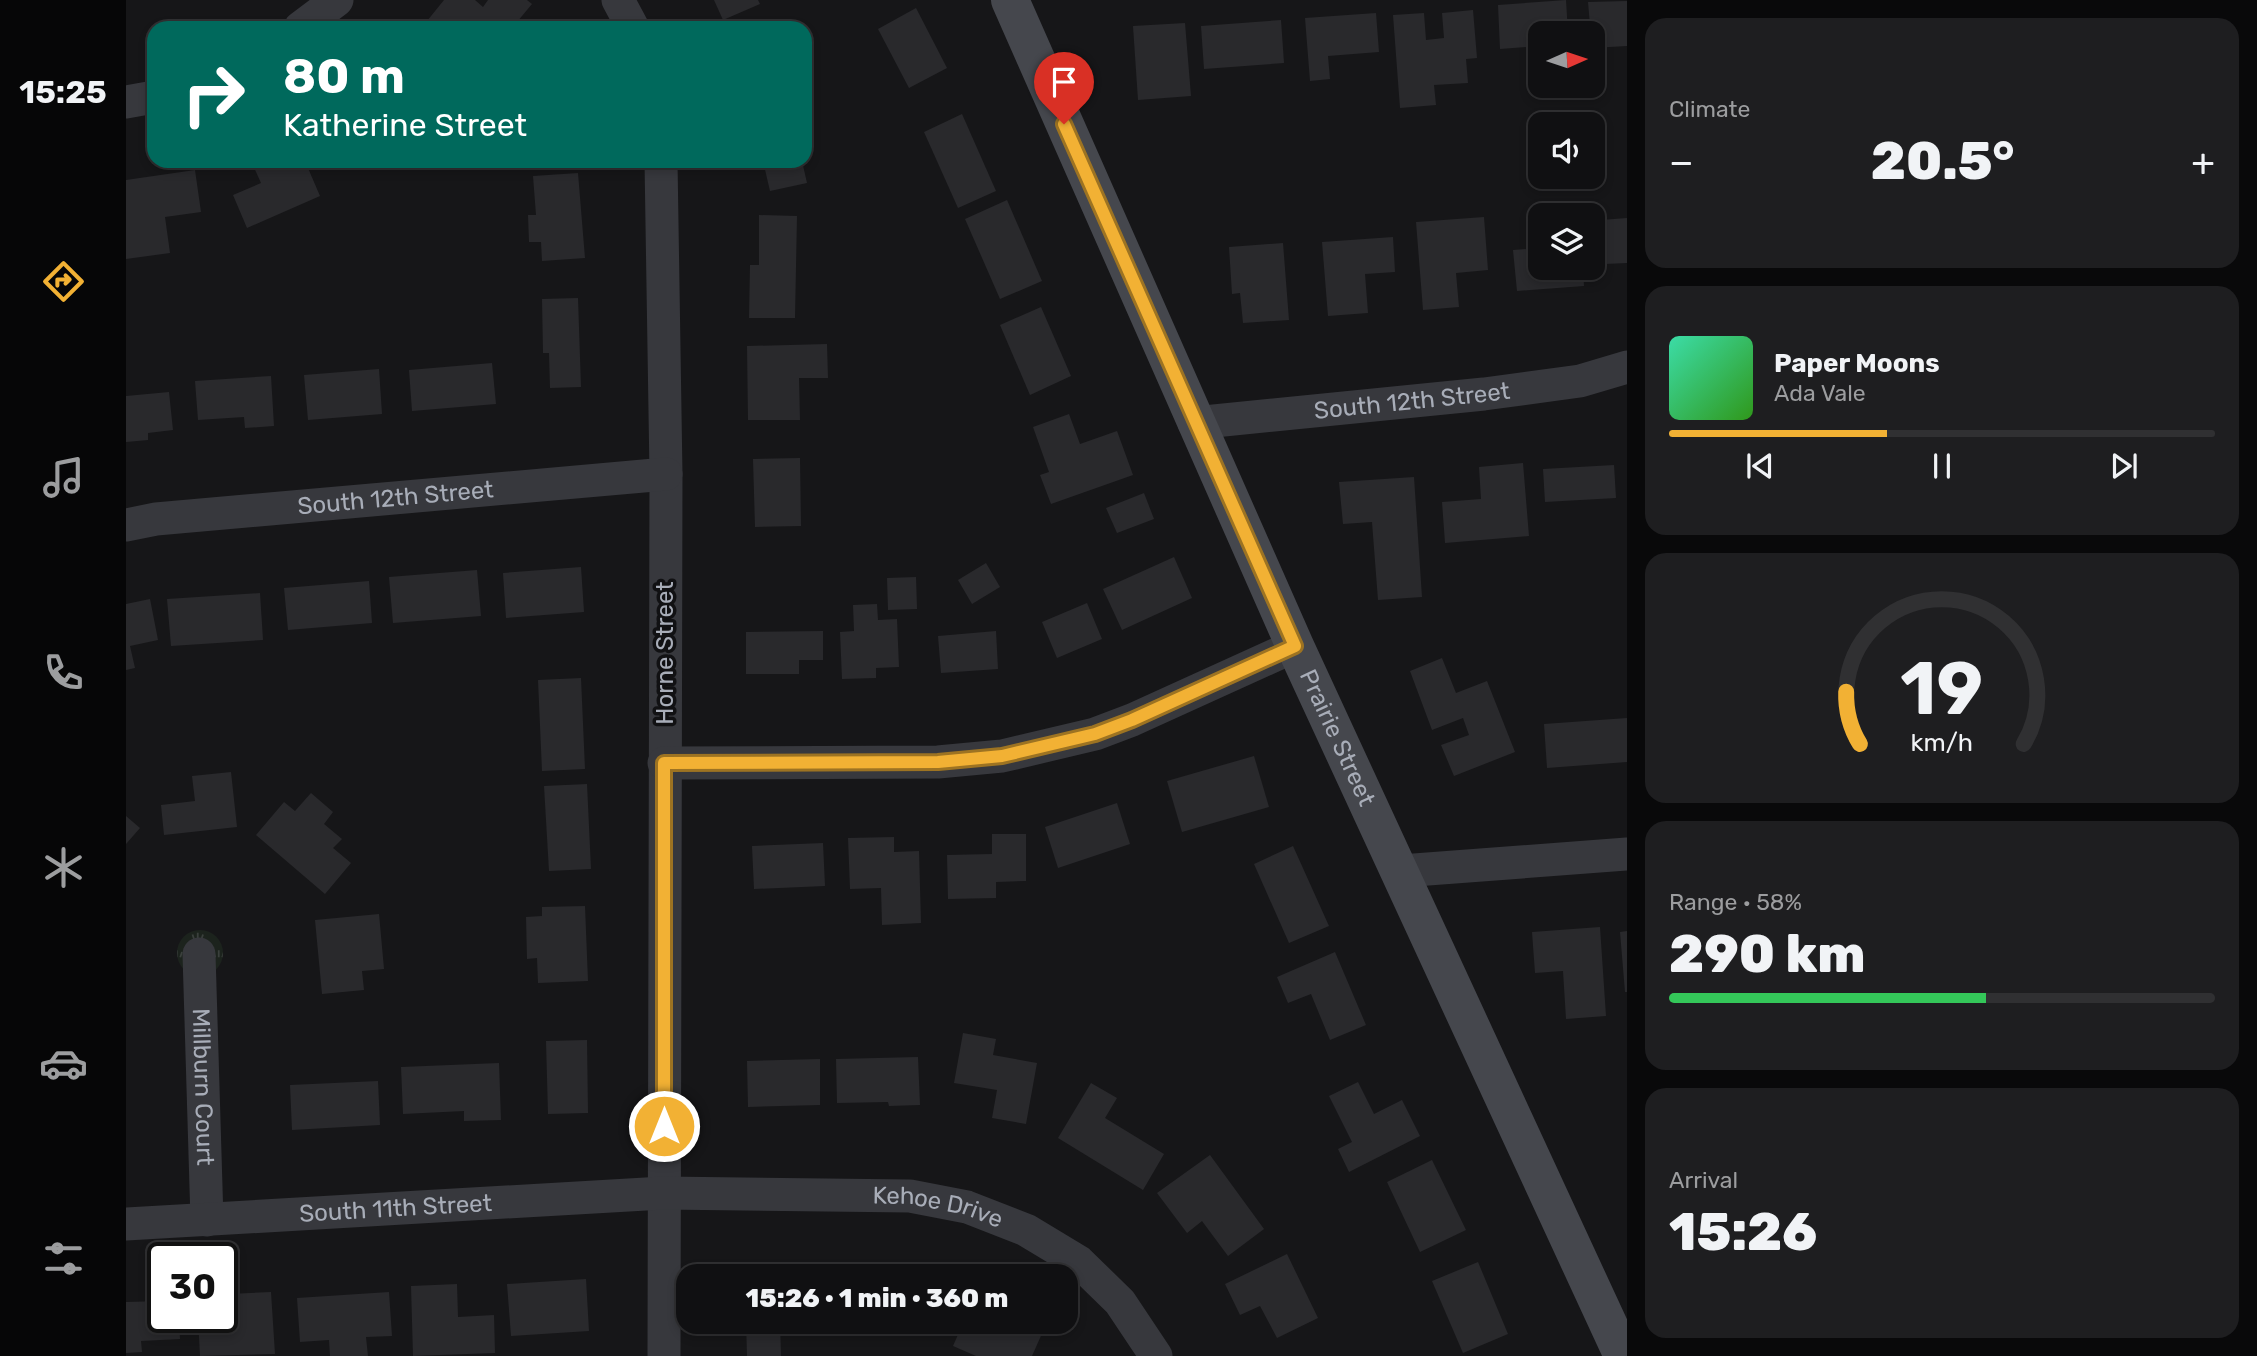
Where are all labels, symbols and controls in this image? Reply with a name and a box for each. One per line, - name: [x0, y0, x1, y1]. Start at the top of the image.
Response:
- north arrow: [1528, 21, 1605, 98]
- map controls: [1528, 21, 1605, 280]
- text: 80 m: [283, 47, 405, 105]
- icon: right: [168, 49, 259, 140]
- pin: [1034, 52, 1094, 124]
- icon: arrive: [1045, 63, 1083, 101]
- text: 15:25: [19, 73, 107, 111]
- text: Climate: [1669, 95, 1750, 123]
- text: Katherine Street: [283, 106, 527, 144]
- button: sound: [1528, 112, 1605, 189]
- text: 20.5°: [1871, 130, 2014, 192]
- text: −: [1669, 139, 1694, 185]
- text: +: [2191, 139, 2215, 185]
- button: layers: [1528, 203, 1605, 280]
- icon: directions: [39, 257, 88, 306]
- text: Paper Moons: [1774, 348, 1940, 379]
- street label: South 12th Street: [1313, 377, 1512, 425]
- text: Ada Vale: [1774, 379, 1866, 407]
- icon: previous: [1741, 447, 1779, 485]
- icon: pause: [1923, 447, 1961, 485]
- icon: next: [2105, 447, 2143, 485]
- icon: music: [39, 453, 88, 502]
- street label: South 12th Street: [296, 475, 495, 520]
- street label: Horne Street: [651, 581, 679, 725]
- text: 19: [1901, 646, 1983, 732]
- icon: phone: [39, 648, 88, 697]
- street label: Prairie Street: [1294, 665, 1381, 810]
- text: km/h: [1911, 728, 1973, 757]
- icon: climate: [39, 843, 88, 892]
- text: Range · 58%: [1669, 888, 1802, 916]
- text: 290 km: [1669, 923, 1866, 985]
- street label: Millburn Court: [187, 1008, 219, 1166]
- icon: car: [39, 1039, 88, 1088]
- position arrow: [627, 1089, 701, 1163]
- text: Arrival: [1669, 1166, 1738, 1194]
- street label: Kehoe Drive: [873, 1182, 1007, 1234]
- street label: South 11th Street: [298, 1189, 493, 1228]
- text: 15:26: [1669, 1201, 1817, 1263]
- icon: filters: [39, 1234, 88, 1283]
- speed limit sign: 30: [147, 1242, 238, 1333]
- text: 15:26 · 1 min · 360 m: [746, 1283, 1008, 1314]

